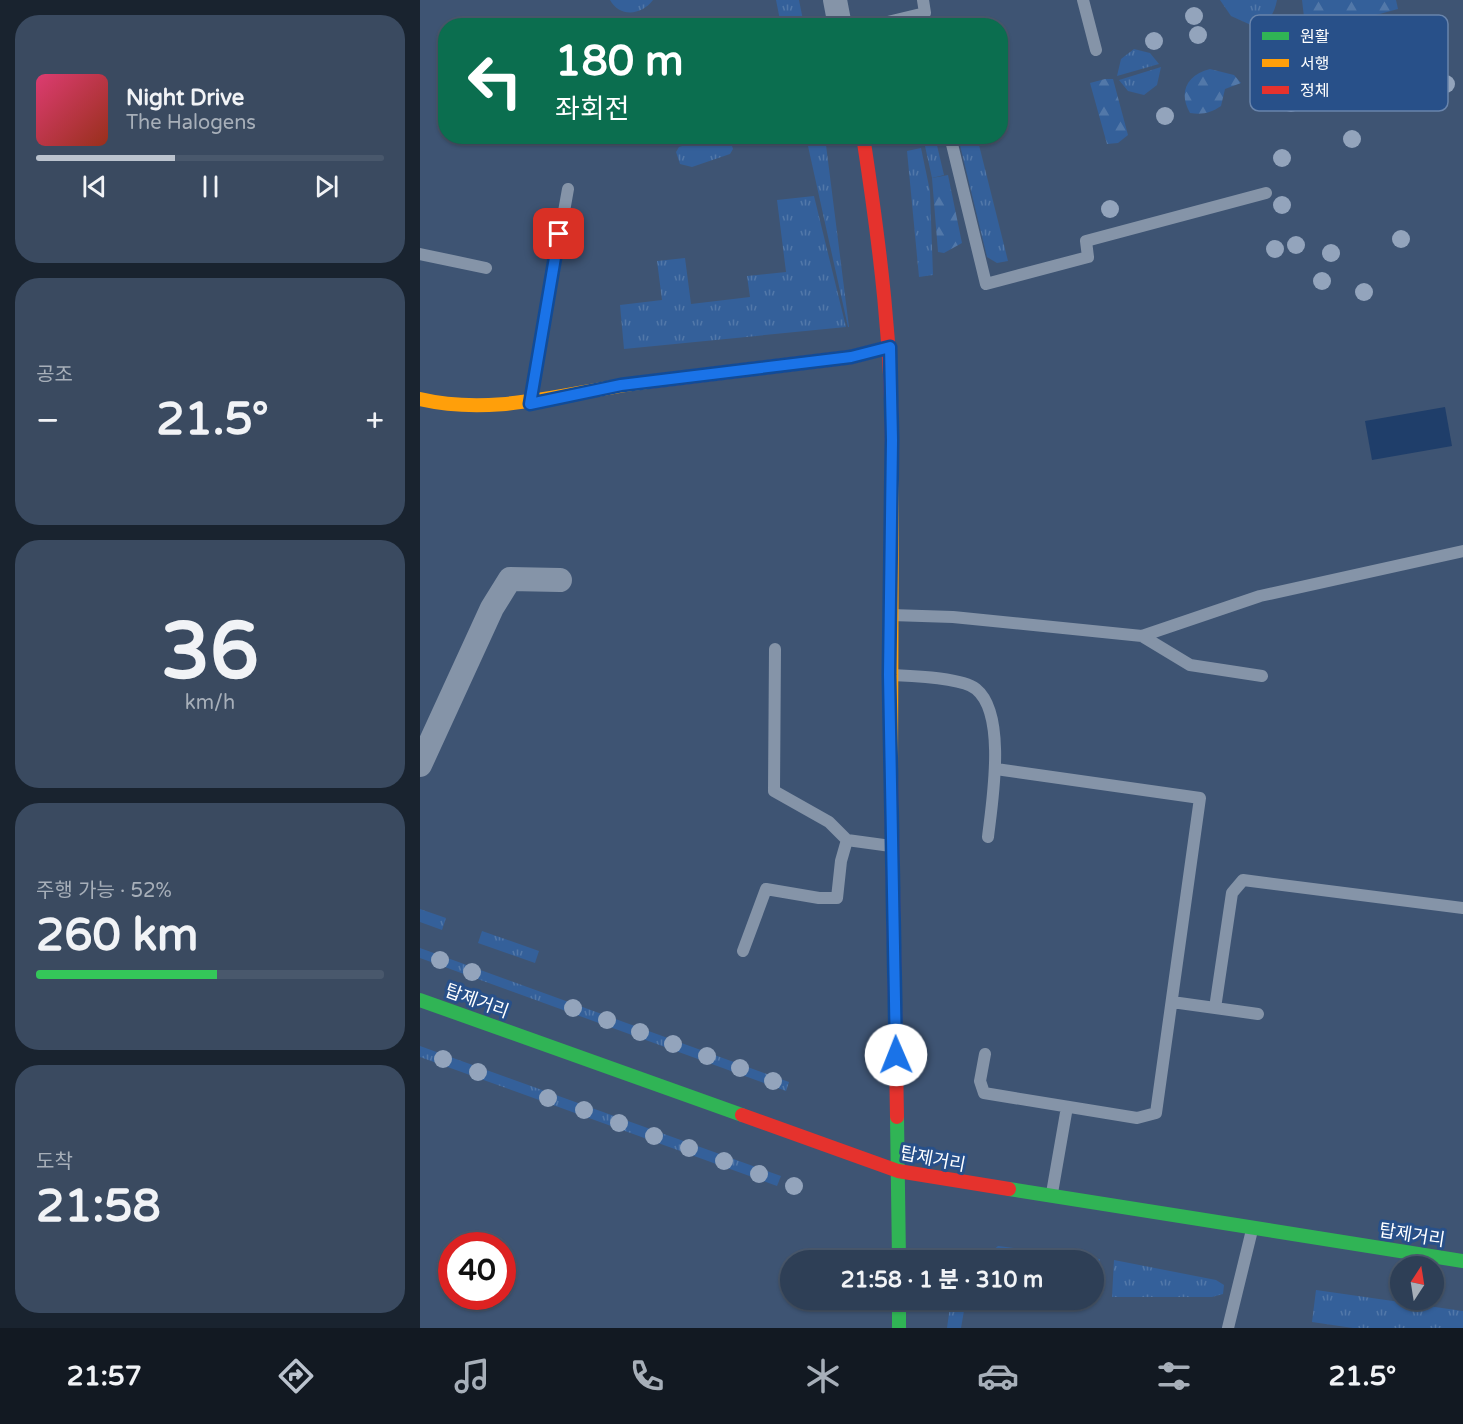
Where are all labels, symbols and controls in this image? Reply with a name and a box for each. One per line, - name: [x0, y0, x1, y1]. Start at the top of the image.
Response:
- legend: [1250, 15, 1448, 111]
- text: 원활: [1300, 27, 1330, 47]
- text: 180 m: [555, 36, 684, 87]
- icon: left: [456, 42, 534, 120]
- text: 서행: [1300, 54, 1329, 74]
- text: 정체: [1300, 81, 1329, 101]
- text: Night Drive: [126, 85, 244, 111]
- text: 좌회전: [555, 93, 630, 126]
- text: The Halogens: [126, 111, 256, 135]
- icon: previous: [78, 170, 111, 203]
- icon: pause: [194, 170, 227, 203]
- icon: next: [310, 170, 343, 203]
- pin: [533, 208, 584, 259]
- icon: arrive: [542, 217, 575, 250]
- text: 공조: [36, 363, 73, 387]
- text: 21.5°: [156, 393, 269, 447]
- text: −: [36, 401, 60, 440]
- text: +: [365, 401, 384, 440]
- text: 36: [161, 605, 259, 699]
- text: km/h: [185, 691, 235, 715]
- text: 주행 가능 · 52%: [36, 879, 172, 903]
- text: 260 km: [36, 909, 198, 963]
- street label: 탑제거리: [442, 979, 512, 1023]
- position arrow: [864, 1023, 928, 1087]
- street label: 탑제거리: [898, 1142, 968, 1176]
- text: 도착: [36, 1150, 73, 1174]
- text: 21:58: [36, 1180, 161, 1234]
- street label: 탑제거리: [1378, 1219, 1446, 1251]
- speed limit sign: 40: [438, 1232, 516, 1310]
- north arrow: [1390, 1256, 1444, 1310]
- map controls: [1390, 1256, 1444, 1310]
- text: 21:58 · 1 분 · 310 m: [841, 1267, 1043, 1293]
- icon: directions: [275, 1355, 317, 1397]
- icon: music: [451, 1355, 493, 1397]
- icon: phone: [626, 1355, 668, 1397]
- icon: climate: [802, 1355, 844, 1397]
- icon: car: [977, 1355, 1019, 1397]
- icon: filters: [1153, 1355, 1195, 1397]
- text: 21:57: [67, 1360, 142, 1393]
- text: 21.5°: [1329, 1360, 1396, 1393]

